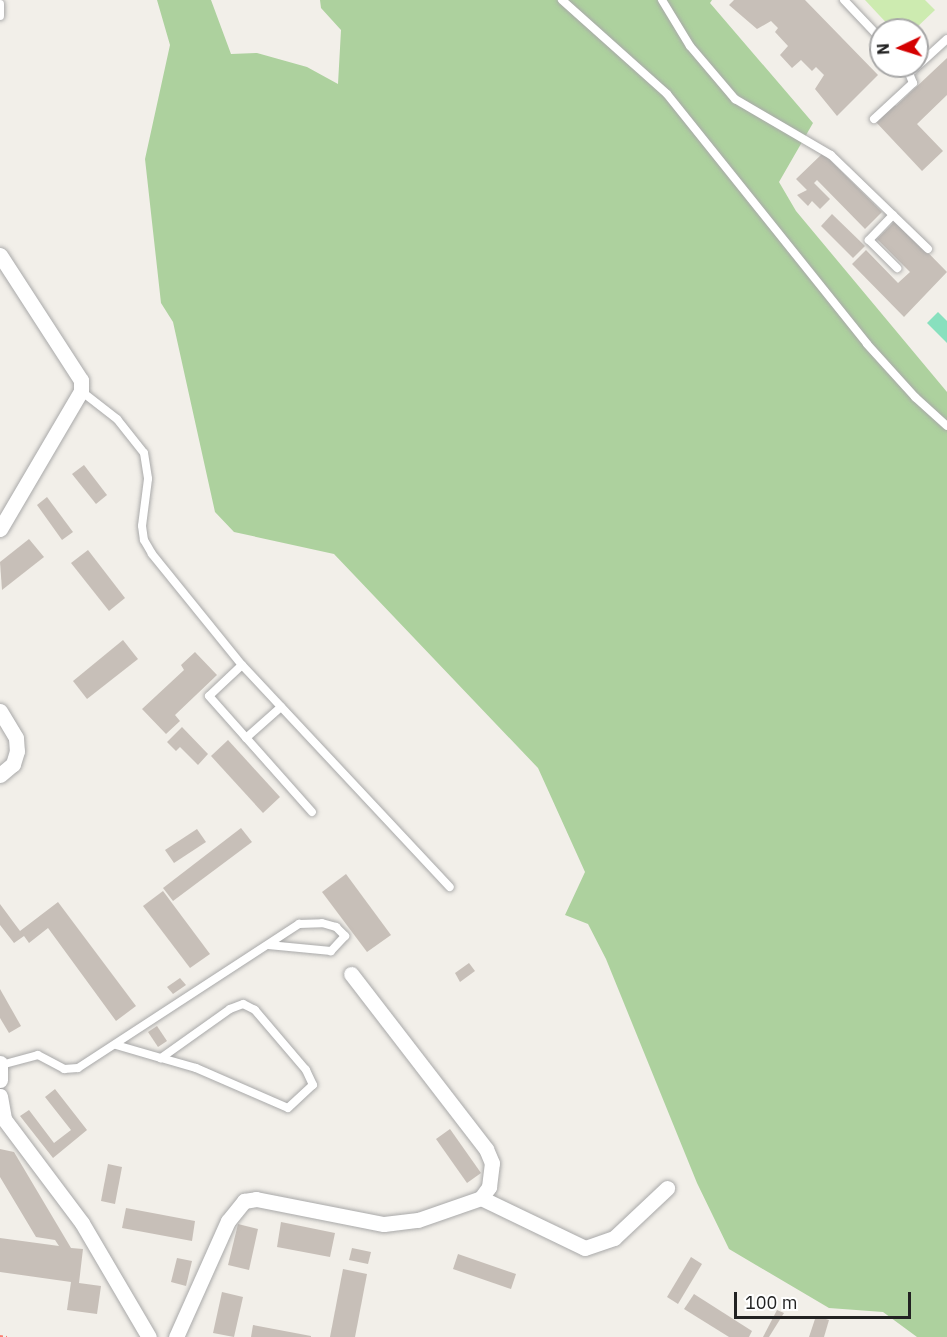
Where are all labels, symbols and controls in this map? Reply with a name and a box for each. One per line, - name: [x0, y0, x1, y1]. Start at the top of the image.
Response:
- north arrow: [869, 18, 929, 78]
- text: N: [873, 43, 893, 56]
- scale bar: [737, 1280, 914, 1318]
- text: 100 m: [745, 1291, 797, 1314]

